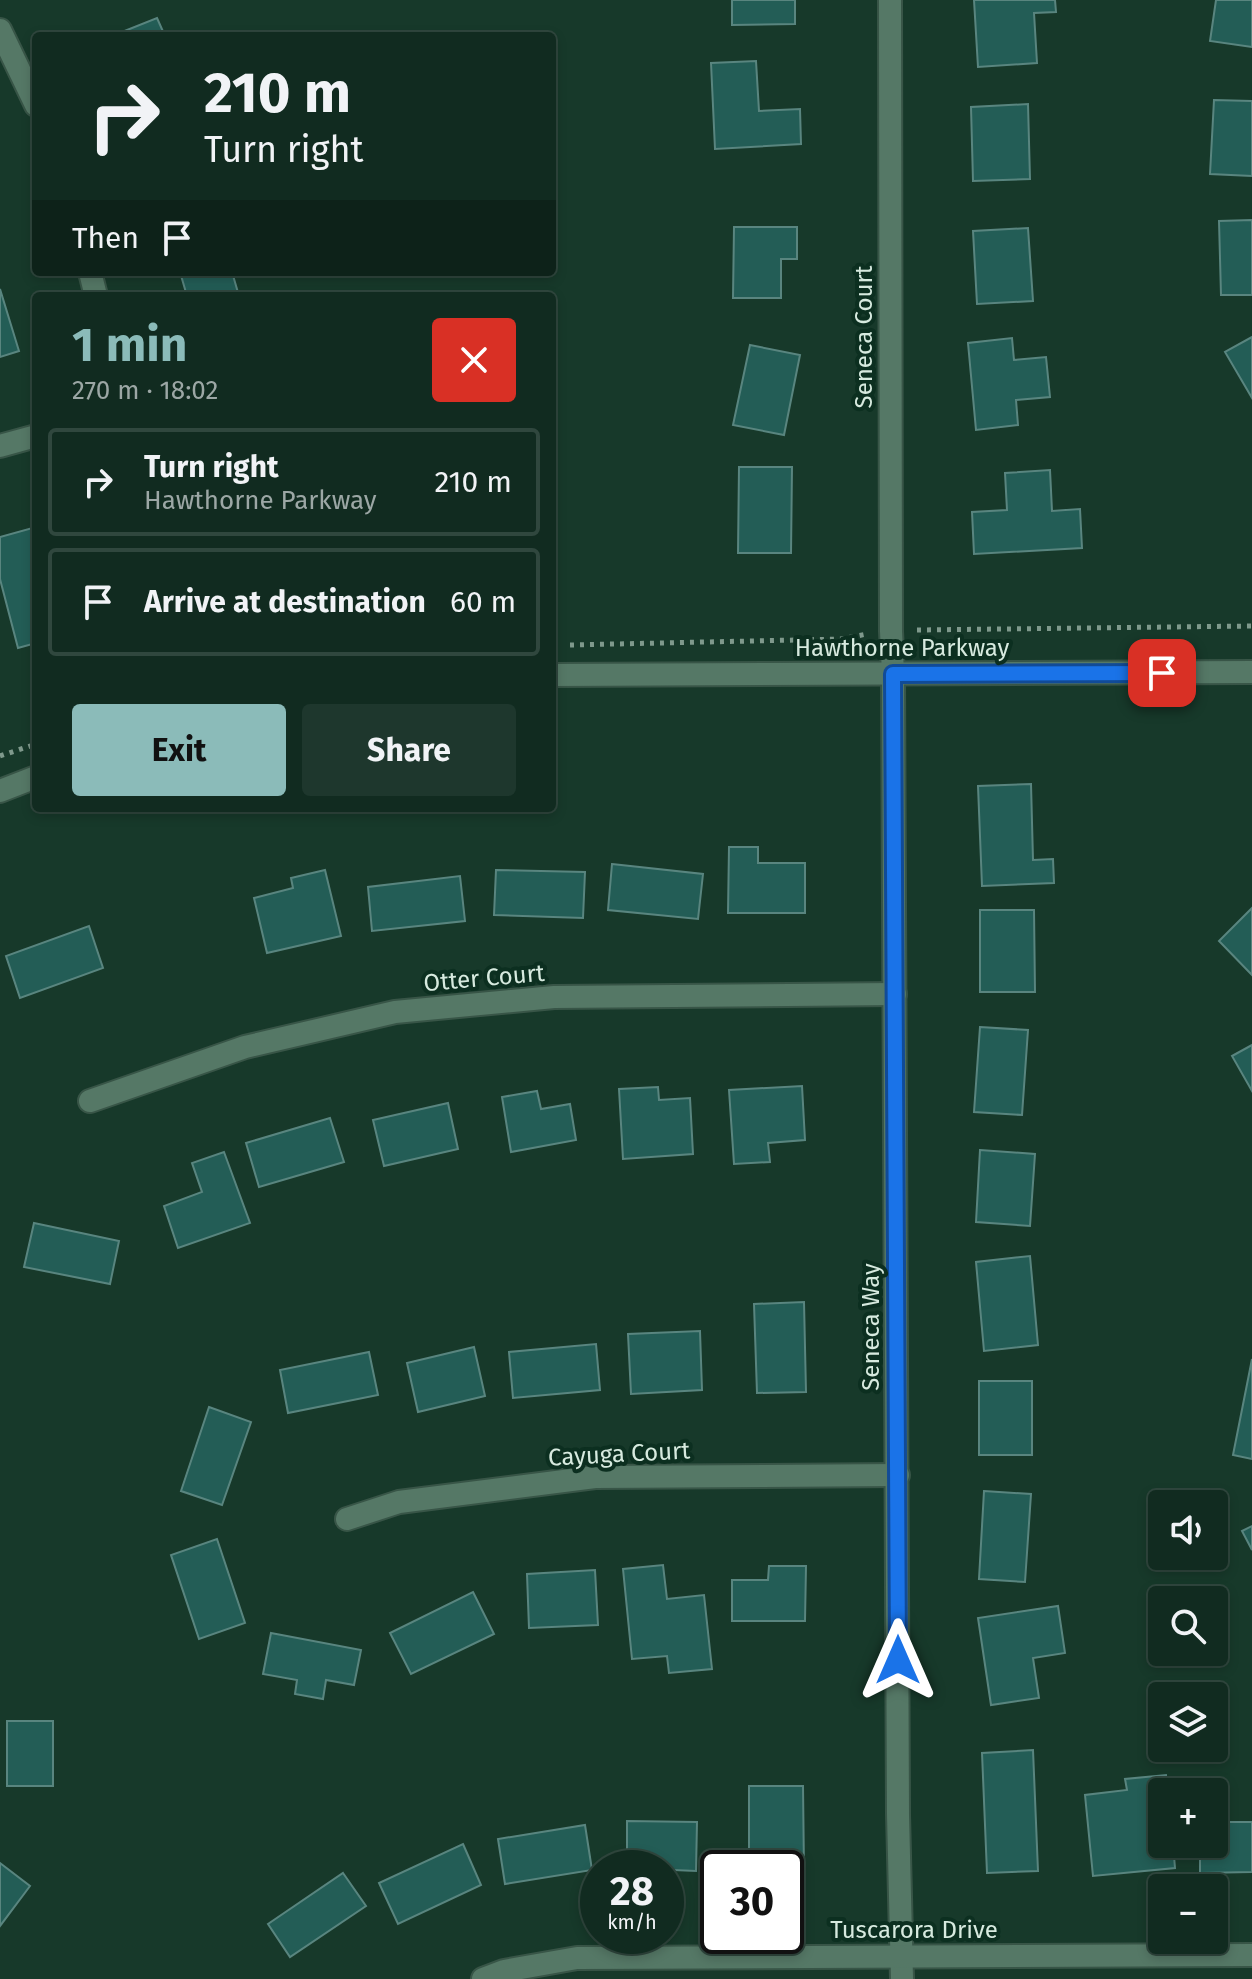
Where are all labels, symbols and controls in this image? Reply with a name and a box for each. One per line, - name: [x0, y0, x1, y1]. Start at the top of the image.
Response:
- text: 210 m: [204, 60, 351, 127]
- icon: right: [72, 64, 176, 168]
- text: Turn right: [204, 128, 364, 172]
- icon: arrive: [155, 216, 199, 260]
- text: Then: [72, 220, 139, 256]
- street label: Seneca Court: [850, 265, 878, 408]
- text: 1 min: [72, 316, 187, 374]
- button: close: [432, 318, 516, 402]
- text: 270 m · 18:02: [72, 375, 218, 406]
- text: Turn right: [144, 449, 279, 485]
- icon: right: [76, 460, 120, 504]
- text: 210 m: [435, 464, 512, 500]
- text: Hawthorne Parkway: [144, 485, 377, 516]
- icon: arrive: [76, 580, 120, 624]
- text: Arrive at destination: [144, 584, 426, 620]
- text: 60 m: [450, 584, 516, 620]
- street label: Hawthorne Parkway: [795, 634, 1010, 662]
- pin: [1128, 639, 1196, 707]
- icon: arrive: [1140, 651, 1184, 695]
- button: Exit: [72, 704, 286, 796]
- button: Share: [302, 704, 516, 796]
- street label: Otter Court: [422, 959, 546, 997]
- street label: Seneca Way: [857, 1263, 885, 1391]
- street label: Cayuga Court: [547, 1436, 691, 1472]
- map controls: [1148, 1490, 1228, 1954]
- button: sound: [1148, 1490, 1228, 1570]
- button: search: [1148, 1586, 1228, 1666]
- position arrow: [856, 1618, 940, 1702]
- button: layers: [1148, 1682, 1228, 1762]
- button: +: [1148, 1778, 1228, 1858]
- speed limit sign: 30: [700, 1850, 804, 1954]
- text: 28: [610, 1868, 654, 1916]
- button: −: [1148, 1874, 1228, 1954]
- text: km/h: [607, 1910, 657, 1934]
- street label: Tuscarora Drive: [830, 1916, 998, 1944]

